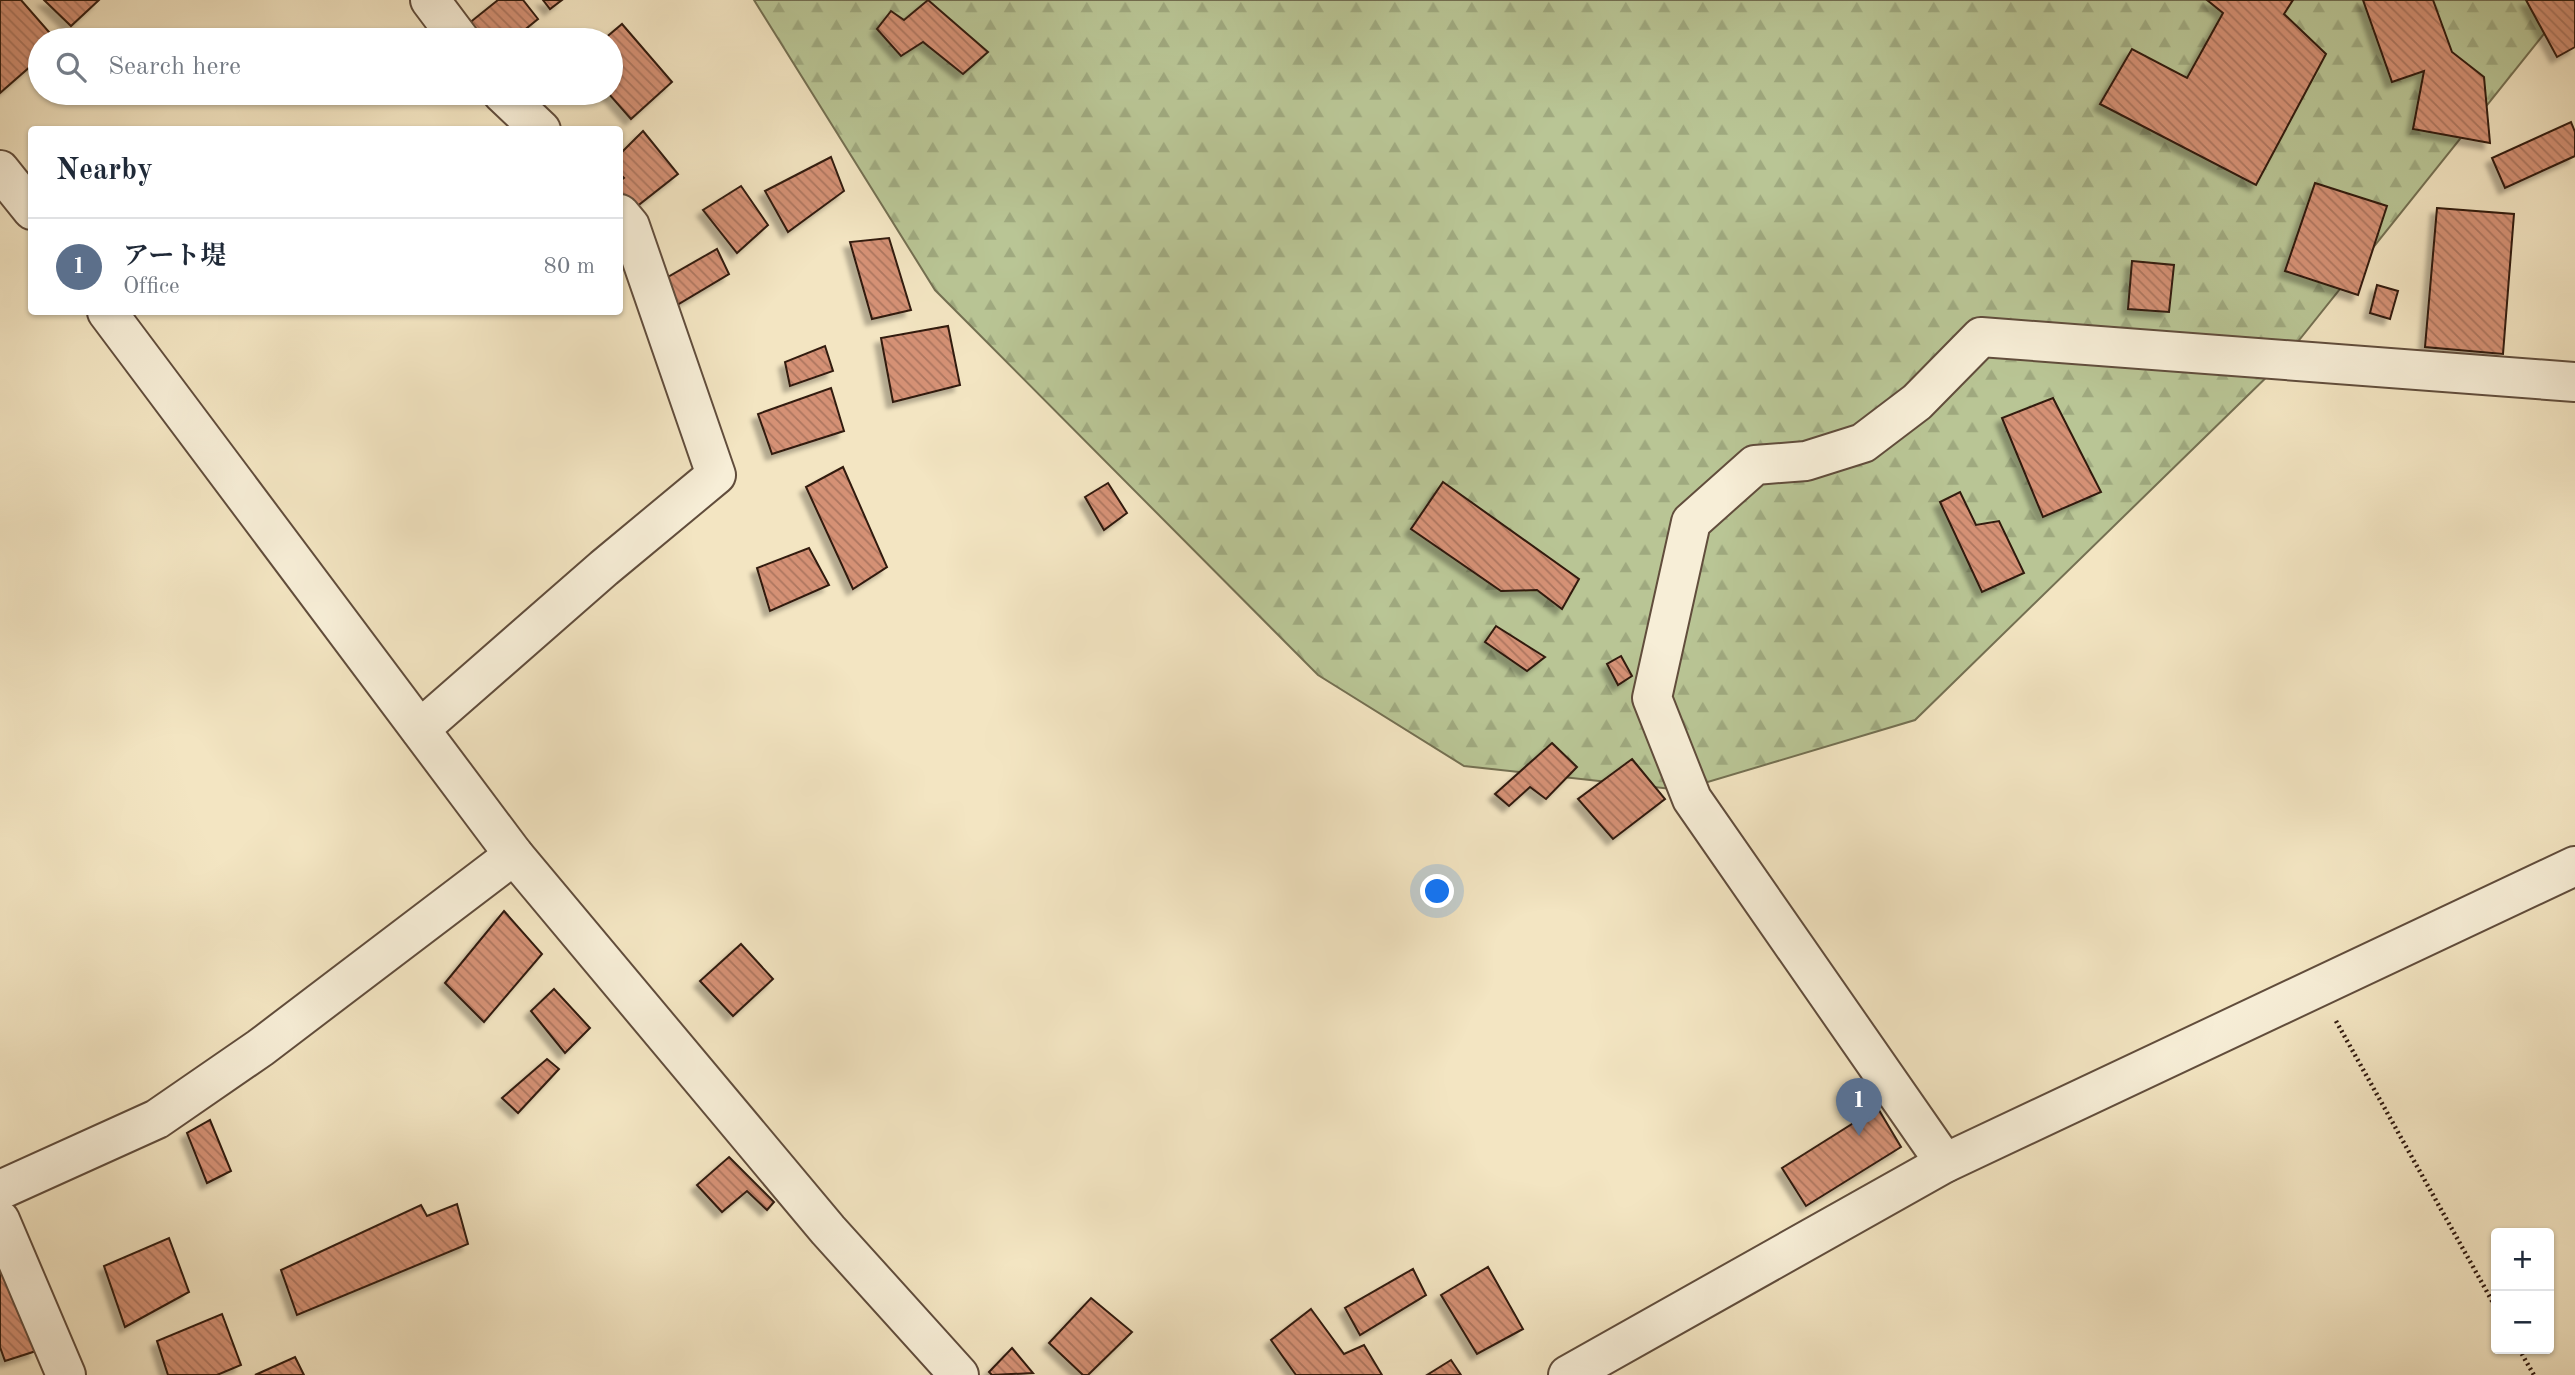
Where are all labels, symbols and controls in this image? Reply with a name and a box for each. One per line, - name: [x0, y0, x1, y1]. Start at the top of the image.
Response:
- search box: [28, 28, 623, 105]
- icon: search: [52, 48, 90, 86]
- text: Search here: [108, 54, 241, 80]
- text: Nearby: [56, 156, 153, 186]
- text: アート堤: [123, 244, 226, 270]
- text: 1: [72, 255, 86, 278]
- text: 80 m: [544, 255, 595, 278]
- text: Office: [123, 275, 180, 298]
- your location: [1420, 874, 1454, 908]
- pin: 1: [1836, 1078, 1882, 1136]
- map controls: [2491, 1228, 2554, 1354]
- button: +: [2491, 1228, 2554, 1291]
- button: −: [2491, 1291, 2554, 1354]

